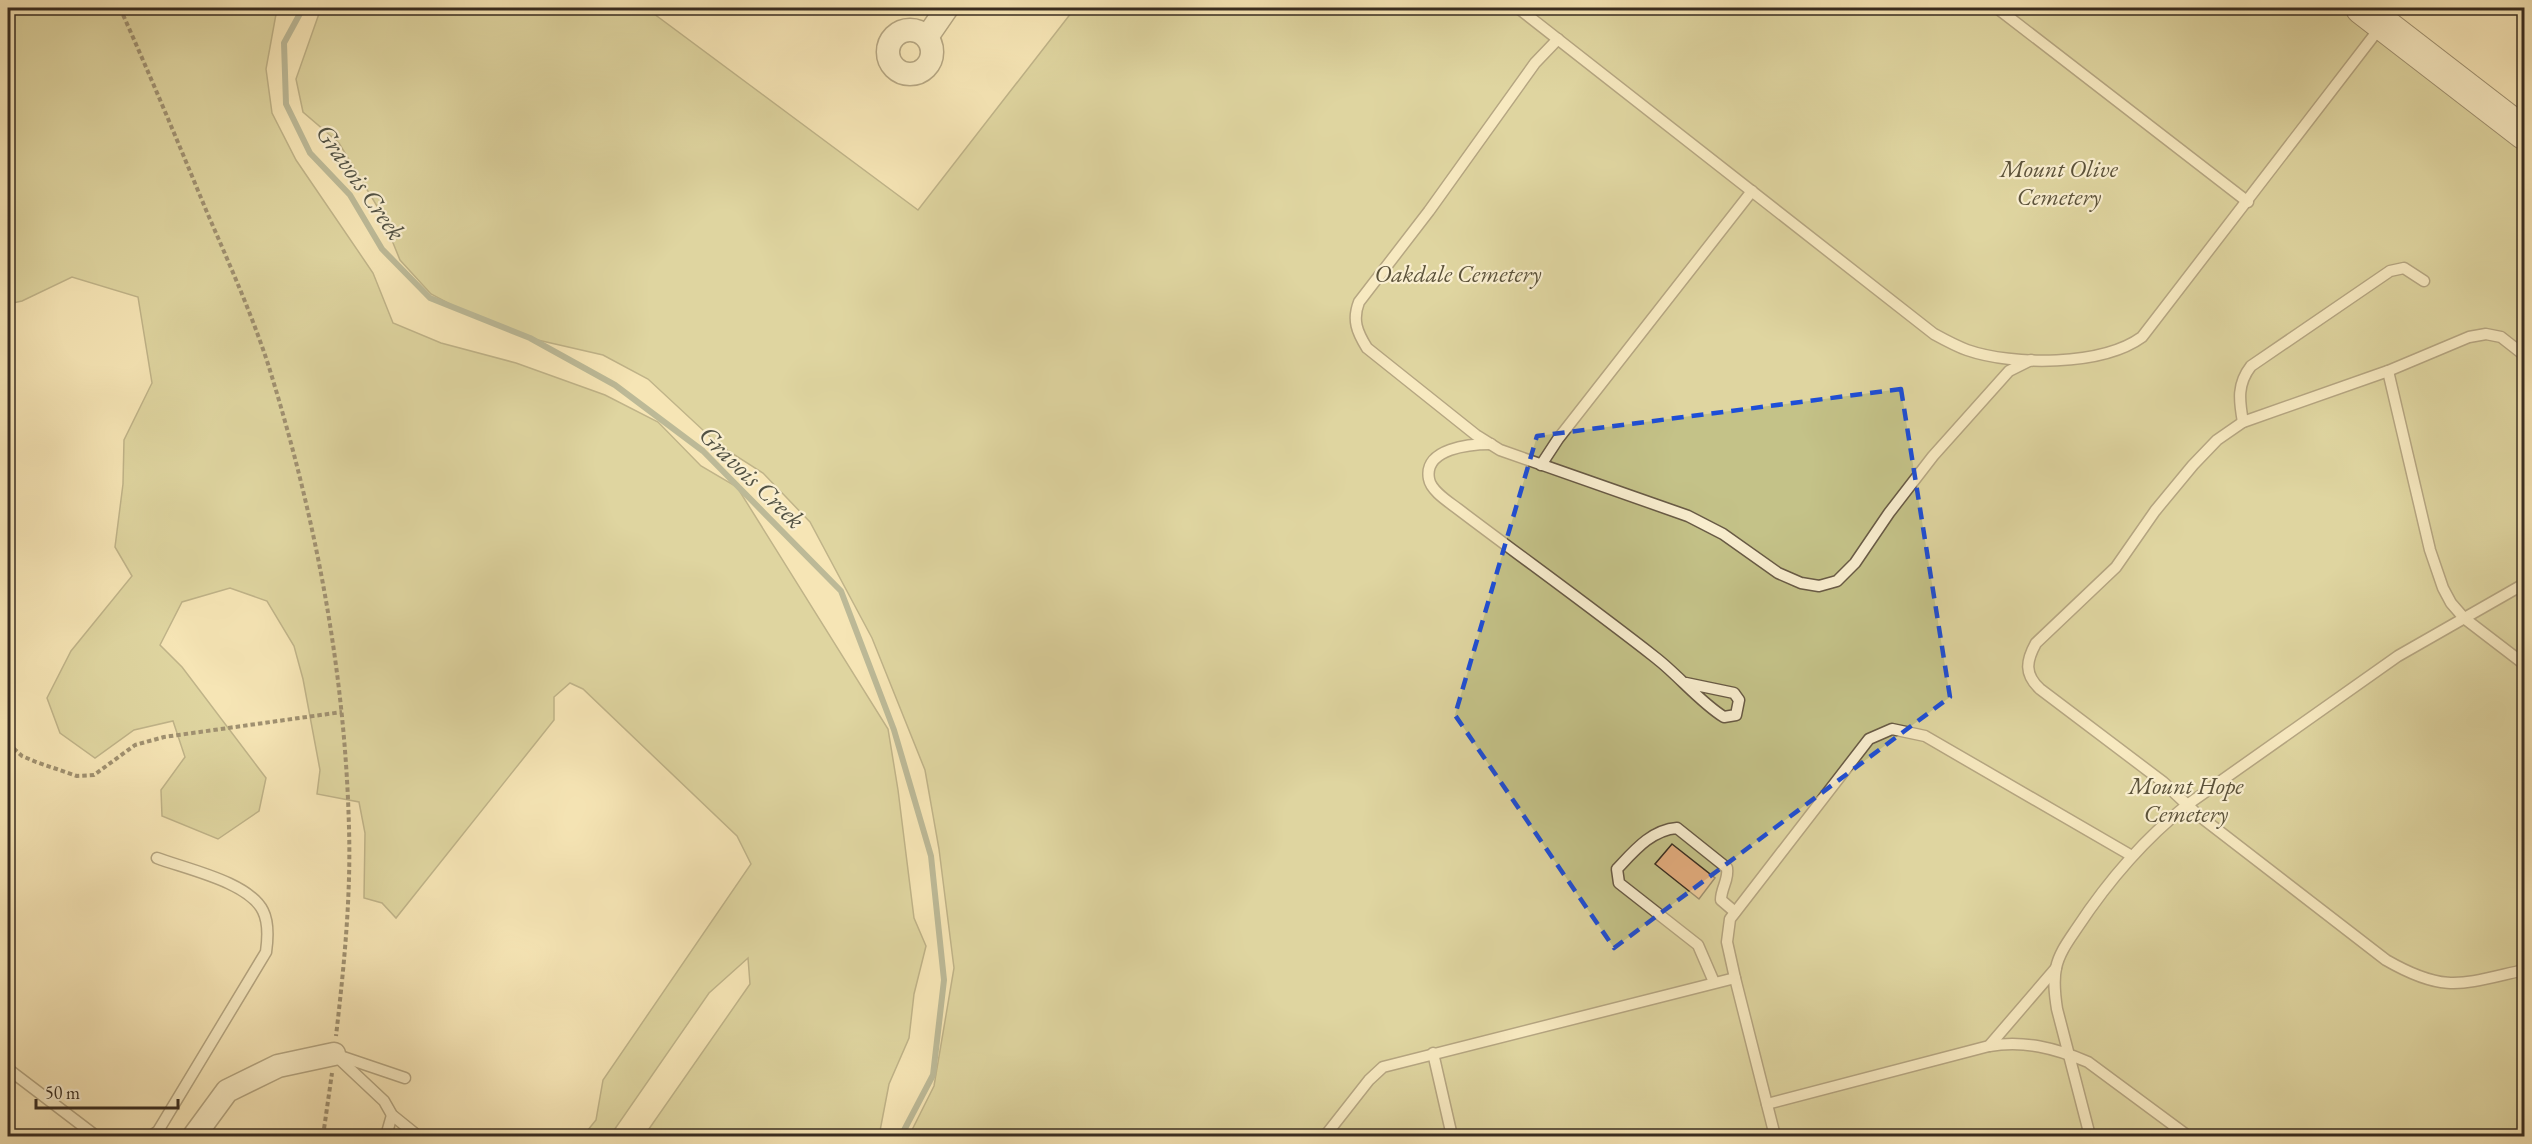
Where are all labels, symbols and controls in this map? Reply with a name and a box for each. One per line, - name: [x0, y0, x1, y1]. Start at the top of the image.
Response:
- water label: Gravois Creek: [308, 117, 414, 247]
- park label: Mount Olive Cemetery: [1998, 153, 2119, 212]
- park label: Oakdale Cemetery: [1375, 258, 1542, 289]
- water label: Gravois Creek: [692, 418, 813, 536]
- park label: Mount Hope Cemetery: [2126, 770, 2244, 829]
- scale bar: [36, 1072, 178, 1110]
- text: 50 m: [45, 1081, 80, 1104]

